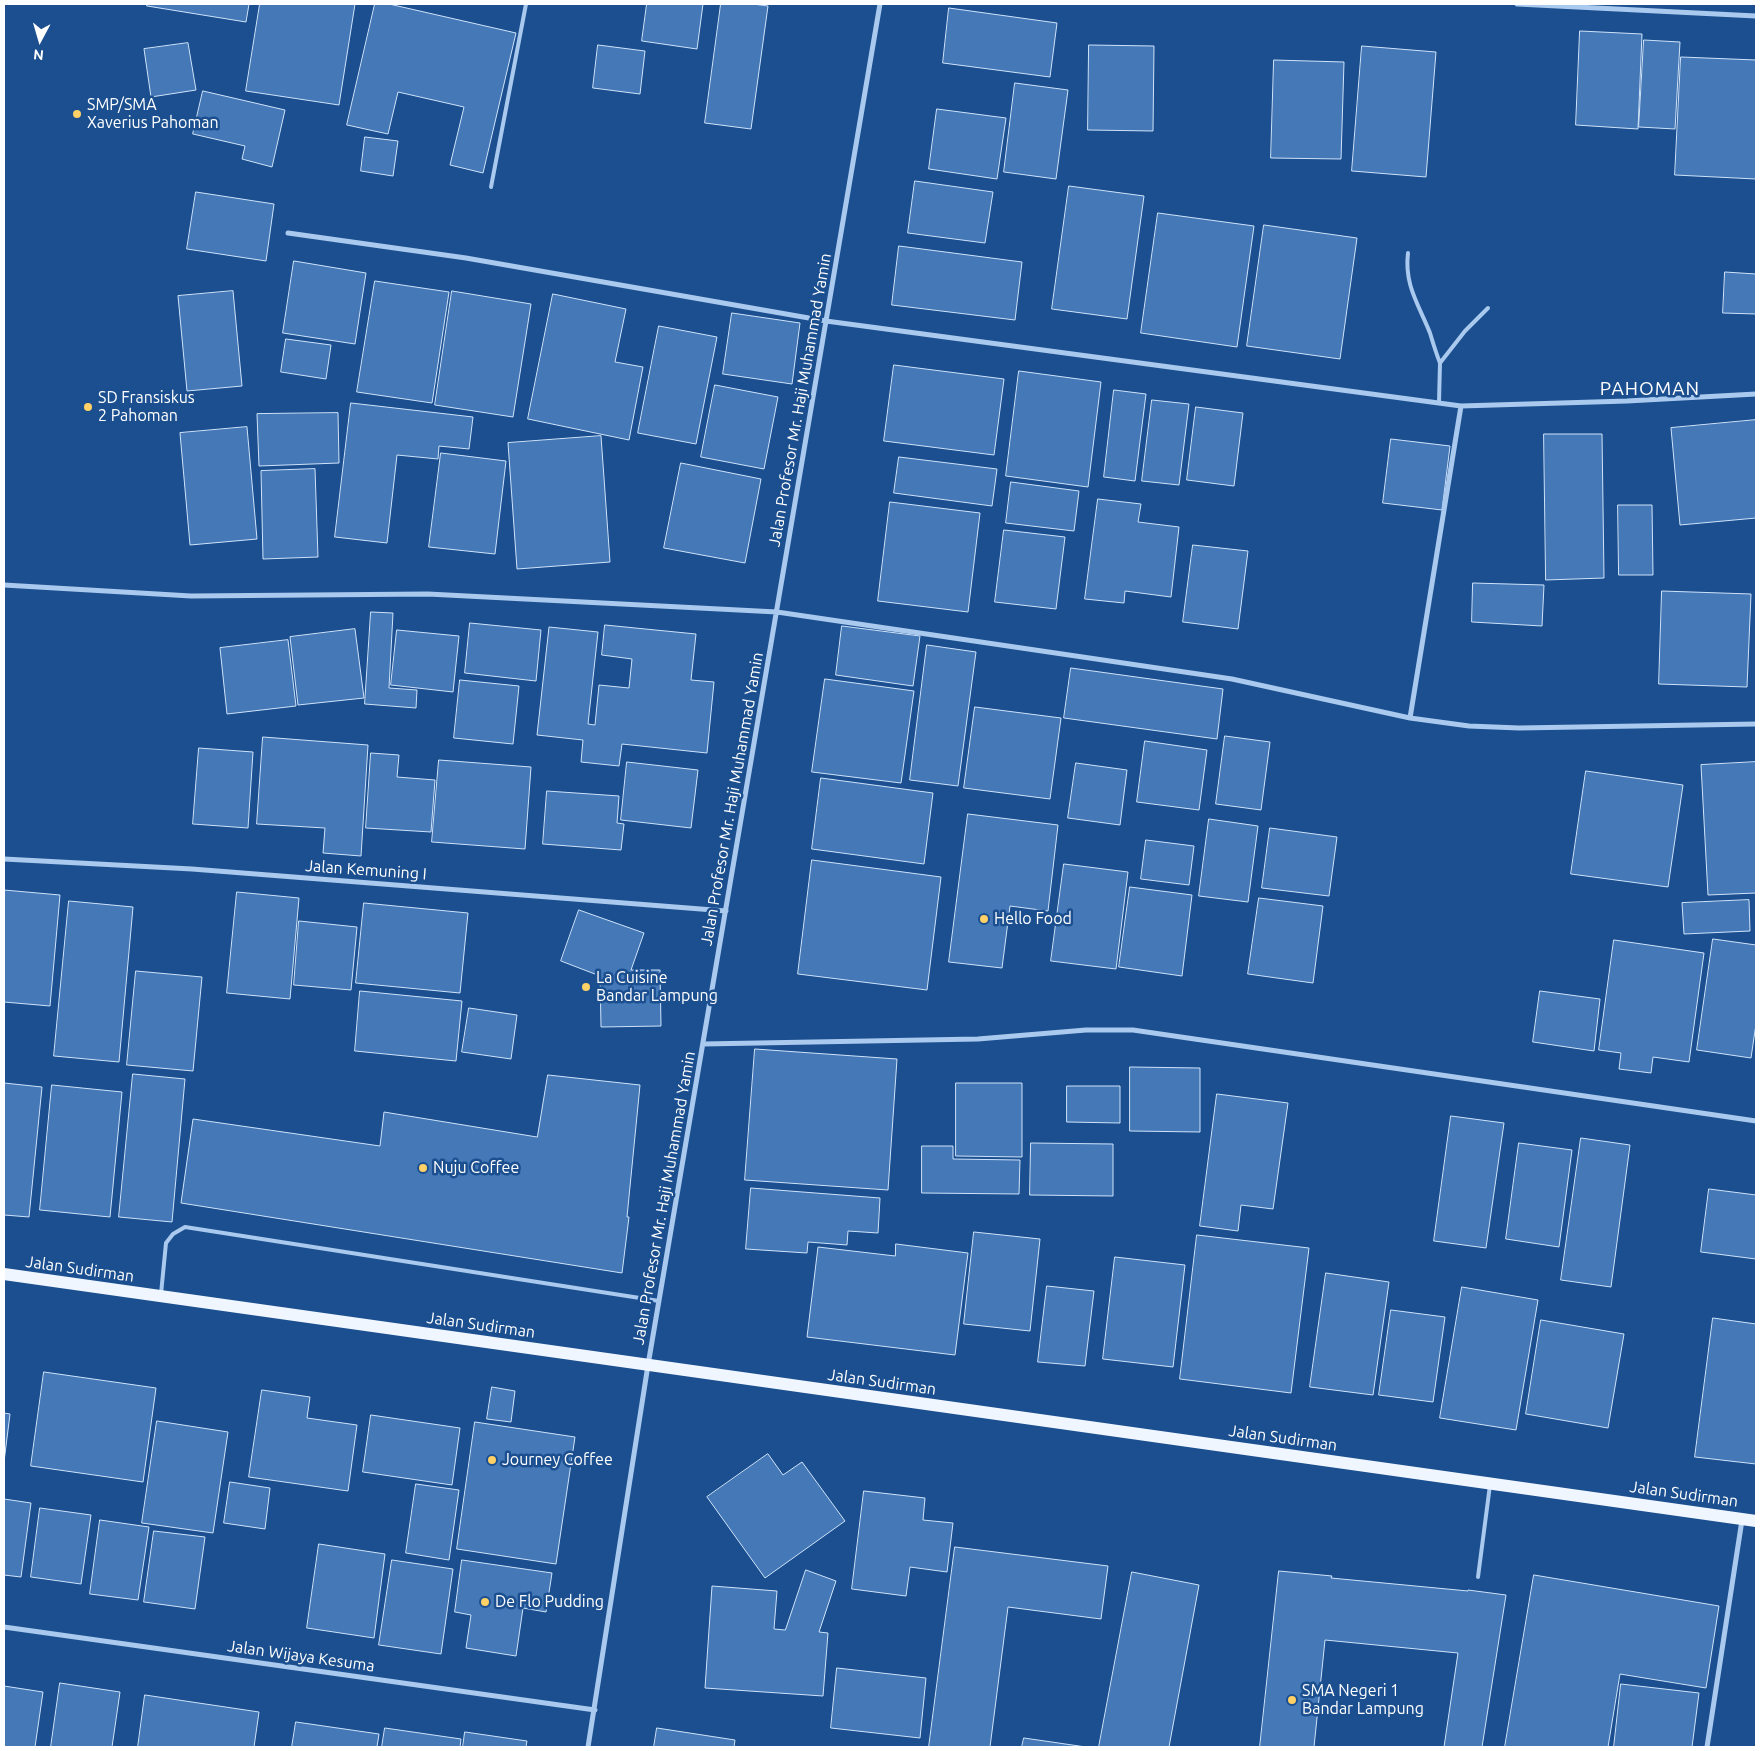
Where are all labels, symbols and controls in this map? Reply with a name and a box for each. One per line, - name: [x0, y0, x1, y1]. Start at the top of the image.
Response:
- north arrow: [15, 15, 65, 65]
- text: N: [32, 46, 44, 63]
- place label: SMP/SMA Xaverius Pahoman: [87, 95, 219, 133]
- marker: SMP/SMA Xaverius Pahoman: [71, 108, 83, 120]
- street label: Jalan Profesor Mr. Haji Muhammad Yamin: [765, 252, 835, 548]
- district label: PAHOMAN: [1599, 378, 1701, 400]
- place label: SD Fransiskus 2 Pahoman: [98, 388, 195, 426]
- marker: SD Fransiskus 2 Pahoman: [82, 401, 94, 413]
- street label: Jalan Profesor Mr. Haji Muhammad Yamin: [697, 651, 767, 947]
- street label: Jalan Kemuning I: [305, 856, 427, 884]
- place label: Hello Food: [994, 909, 1072, 929]
- marker: Hello Food: [978, 913, 990, 925]
- place label: La Cuisine Bandar Lampung: [596, 968, 718, 1006]
- marker: La Cuisine Bandar Lampung: [580, 981, 592, 993]
- street label: Jalan Profesor Mr. Haji Muhammad Yamin: [629, 1050, 699, 1346]
- place label: Nuju Coffee: [433, 1158, 519, 1178]
- marker: Nuju Coffee: [417, 1162, 429, 1174]
- street label: Jalan Sudirman: [25, 1252, 135, 1286]
- street label: Jalan Sudirman: [426, 1308, 536, 1342]
- street label: Jalan Sudirman: [827, 1365, 937, 1399]
- street label: Jalan Sudirman: [1228, 1421, 1338, 1455]
- place label: Journey Coffee: [502, 1450, 613, 1470]
- marker: Journey Coffee: [486, 1454, 498, 1466]
- street label: Jalan Sudirman: [1629, 1477, 1739, 1511]
- place label: De Flo Pudding: [495, 1592, 604, 1612]
- marker: De Flo Pudding: [479, 1596, 491, 1608]
- street label: Jalan Wijaya Kesuma: [226, 1636, 376, 1676]
- place label: SMA Negeri 1 Bandar Lampung: [1302, 1681, 1424, 1719]
- marker: SMA Negeri 1 Bandar Lampung: [1286, 1694, 1298, 1706]

